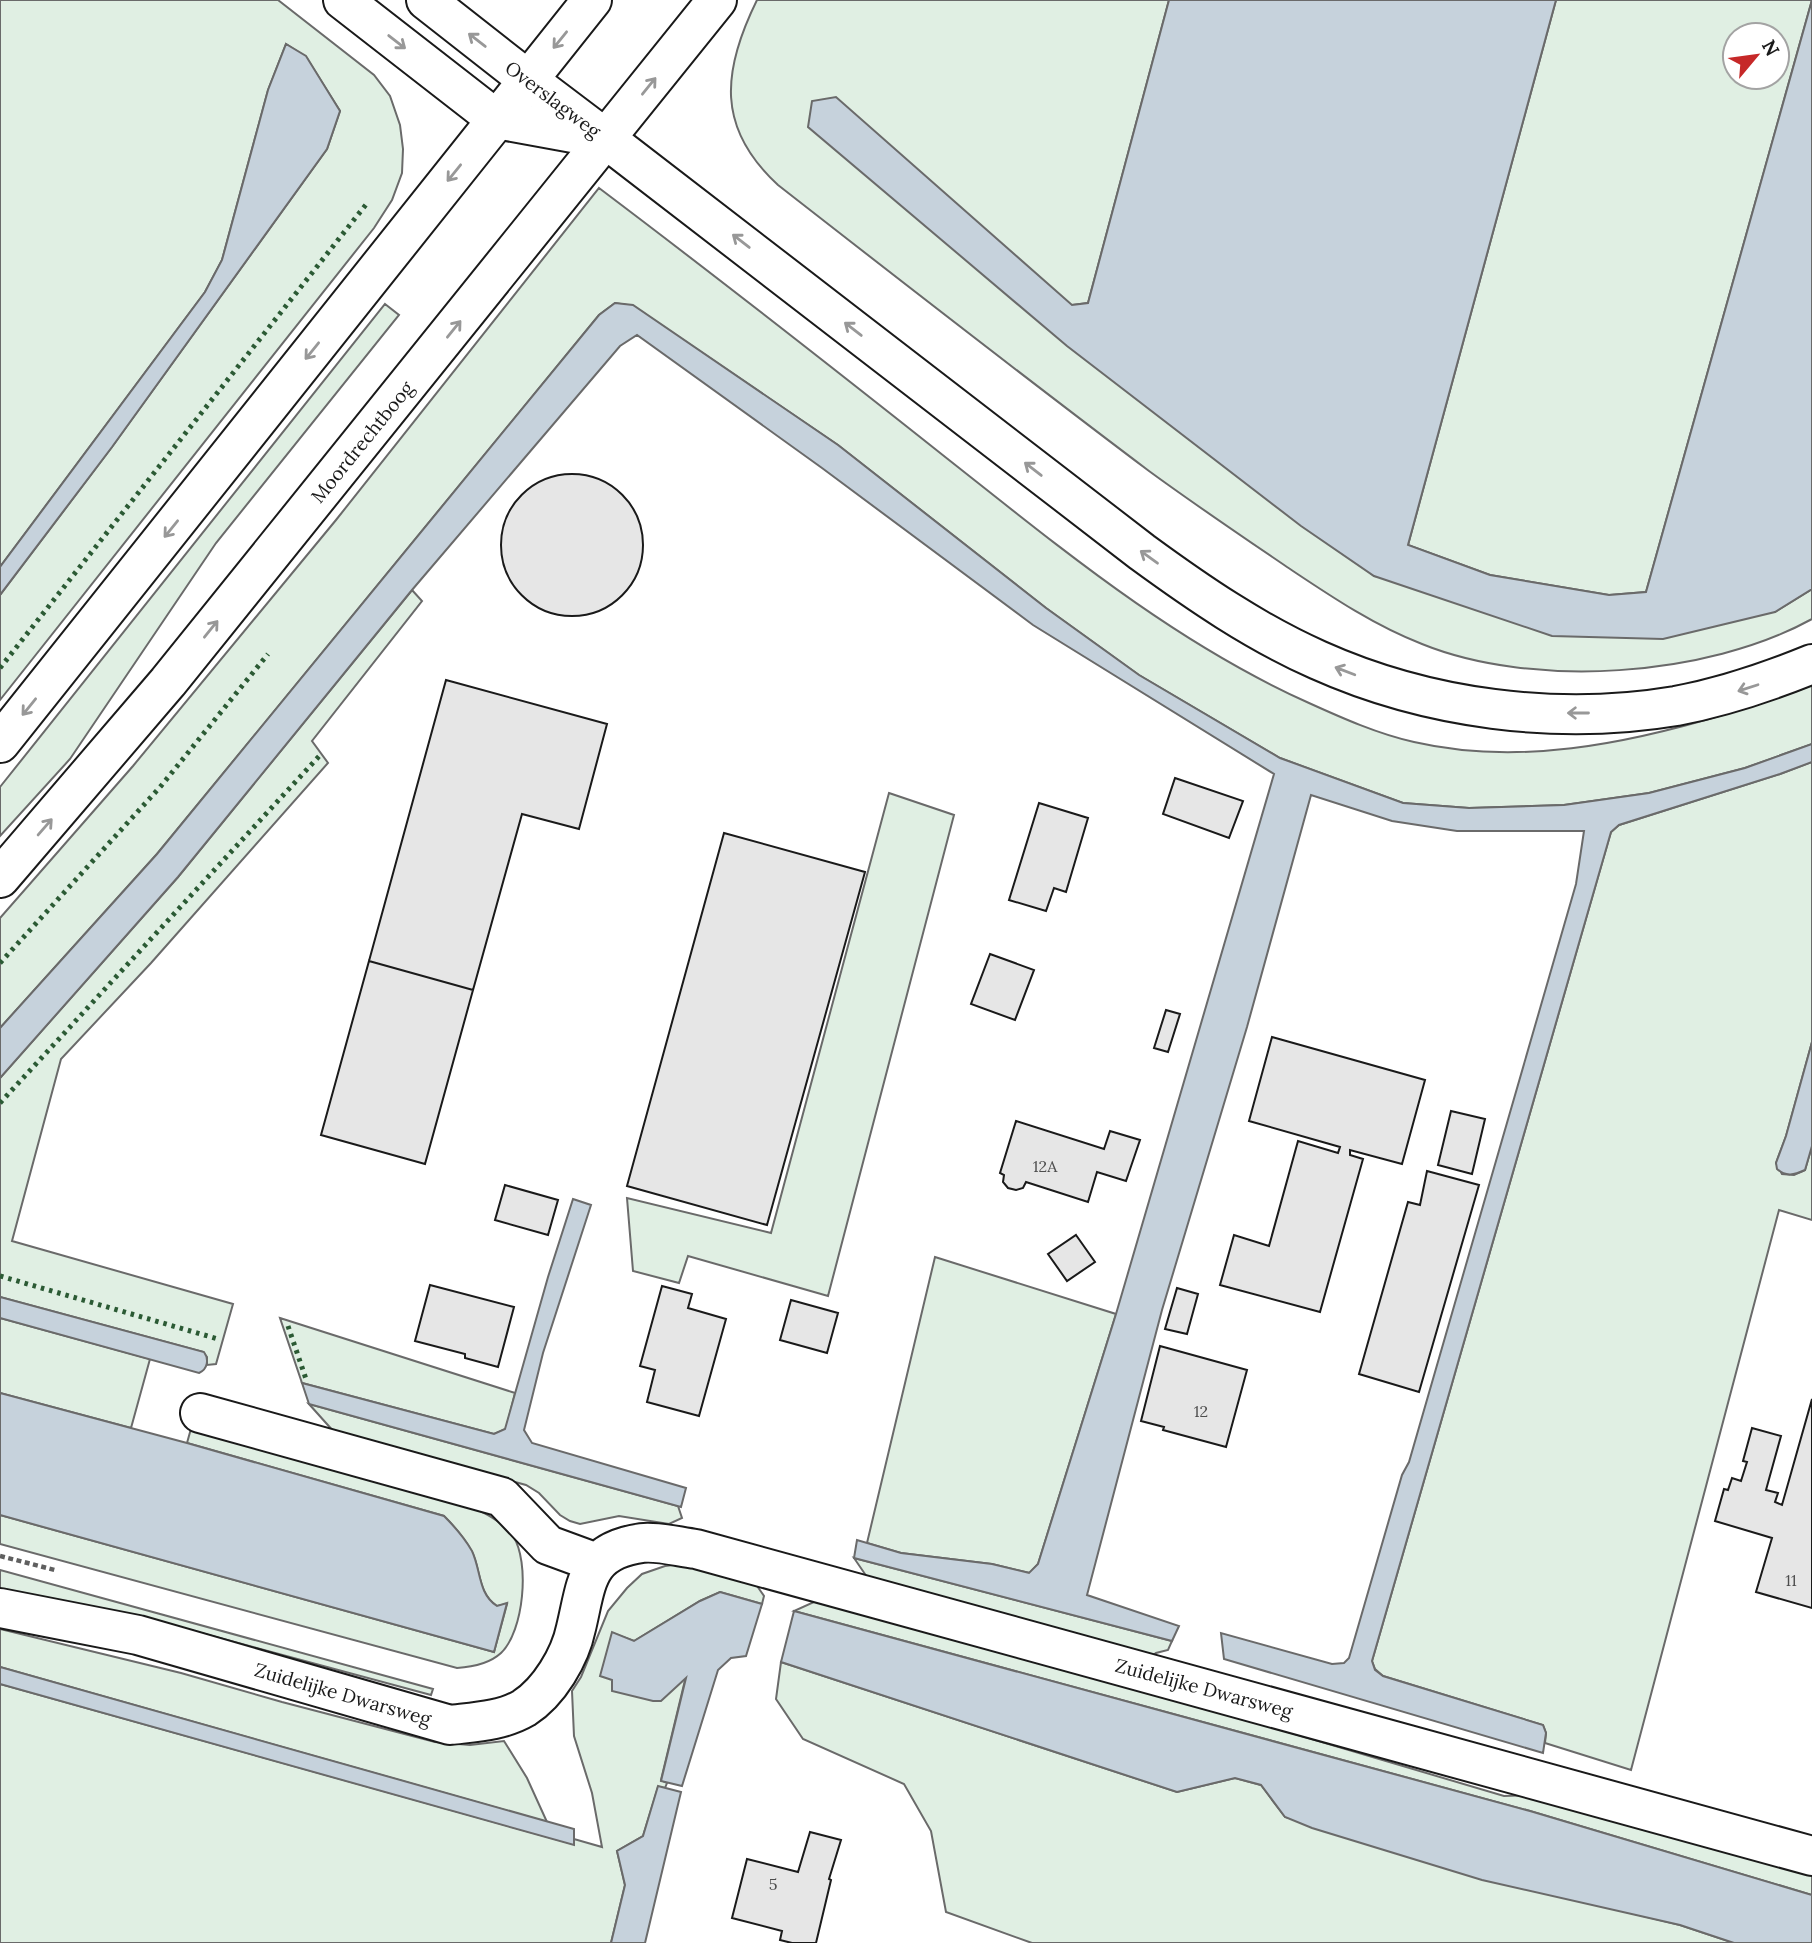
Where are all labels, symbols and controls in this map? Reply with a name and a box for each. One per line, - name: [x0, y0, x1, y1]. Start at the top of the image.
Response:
- north arrow: [1721, 21, 1791, 91]
- one-way arrow: [553, 30, 568, 49]
- one-way arrow: [468, 33, 487, 48]
- one-way arrow: [387, 34, 406, 49]
- text: N: [1757, 36, 1785, 60]
- street label: Overslagweg: [501, 55, 606, 143]
- one-way arrow: [641, 77, 656, 95]
- one-way arrow: [446, 163, 462, 181]
- one-way arrow: [732, 234, 750, 249]
- one-way arrow: [446, 320, 462, 338]
- one-way arrow: [845, 321, 863, 337]
- one-way arrow: [305, 341, 320, 359]
- street label: Moordrechtboog: [306, 376, 419, 508]
- one-way arrow: [1024, 461, 1042, 476]
- one-way arrow: [163, 519, 178, 537]
- one-way arrow: [1139, 550, 1158, 565]
- one-way arrow: [204, 621, 219, 639]
- one-way arrow: [1334, 663, 1356, 676]
- one-way arrow: [1737, 682, 1759, 695]
- one-way arrow: [21, 697, 37, 715]
- one-way arrow: [1567, 706, 1590, 720]
- one-way arrow: [37, 818, 53, 836]
- house number: 12A: [1033, 1156, 1058, 1176]
- house number: 12: [1194, 1401, 1208, 1421]
- house number: 11: [1785, 1570, 1797, 1590]
- street label: Zuidelijke Dwarsweg: [1113, 1653, 1296, 1723]
- street label: Zuidelijke Dwarsweg: [252, 1657, 435, 1731]
- house number: 5: [769, 1874, 777, 1894]

